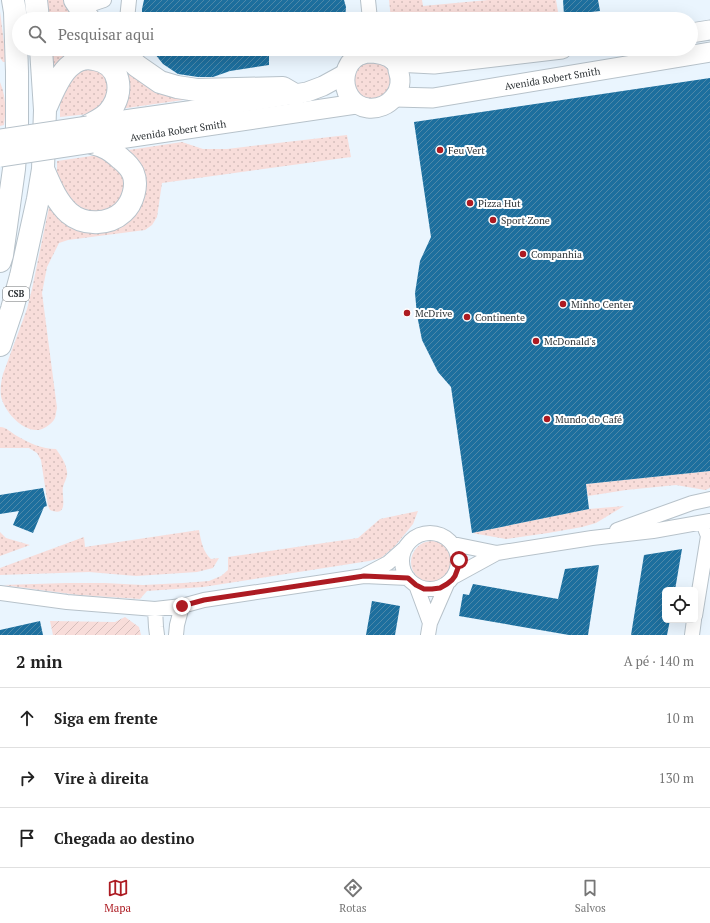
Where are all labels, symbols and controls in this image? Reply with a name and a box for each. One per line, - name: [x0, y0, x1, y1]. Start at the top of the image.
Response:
- search box: [12, 12, 698, 56]
- icon: search: [26, 23, 48, 45]
- text: Pesquisar aqui: [58, 24, 154, 44]
- street label: Avenida Robert Smith: [504, 64, 601, 93]
- street label: Avenida Robert Smith: [129, 117, 227, 144]
- place label: Feu Vert: [448, 144, 485, 157]
- marker: Feu Vert: [435, 145, 445, 155]
- place label: Pizza Hut: [478, 197, 521, 210]
- marker: Pizza Hut: [465, 198, 475, 208]
- place label: Sport Zone: [501, 214, 550, 227]
- marker: Sport Zone: [488, 215, 498, 225]
- place label: Companhia: [531, 248, 582, 261]
- marker: Companhia: [518, 249, 528, 259]
- road number: CSB: [3, 287, 29, 301]
- place label: Minho Center: [571, 298, 632, 311]
- marker: Minho Center: [558, 299, 568, 309]
- place label: McDrive: [415, 307, 452, 320]
- marker: McDrive: [402, 308, 412, 318]
- place label: Continente: [475, 311, 525, 324]
- marker: Continente: [462, 312, 472, 322]
- place label: McDonald's: [544, 335, 596, 348]
- marker: McDonald's: [531, 336, 541, 346]
- place label: Mundo do Café: [555, 413, 622, 426]
- marker: Mundo do Café: [542, 414, 552, 424]
- route start: [450, 551, 468, 569]
- map controls: [662, 587, 698, 623]
- button: locate: [662, 587, 698, 623]
- route end: [173, 597, 191, 615]
- text: 2 min: [16, 650, 63, 673]
- text: A pé · 140 m: [624, 652, 694, 670]
- icon: ahead: [16, 707, 38, 729]
- text: Siga em frente: [54, 708, 158, 728]
- text: 10 m: [666, 709, 694, 727]
- icon: right: [16, 767, 38, 789]
- text: Vire à direita: [54, 768, 149, 788]
- text: 130 m: [659, 769, 694, 787]
- icon: arrive: [16, 827, 38, 849]
- text: Chegada ao destino: [54, 828, 194, 848]
- tab: Mapa: [104, 877, 131, 915]
- tab: Rotas: [339, 877, 367, 915]
- tab: Salvos: [575, 877, 606, 915]

